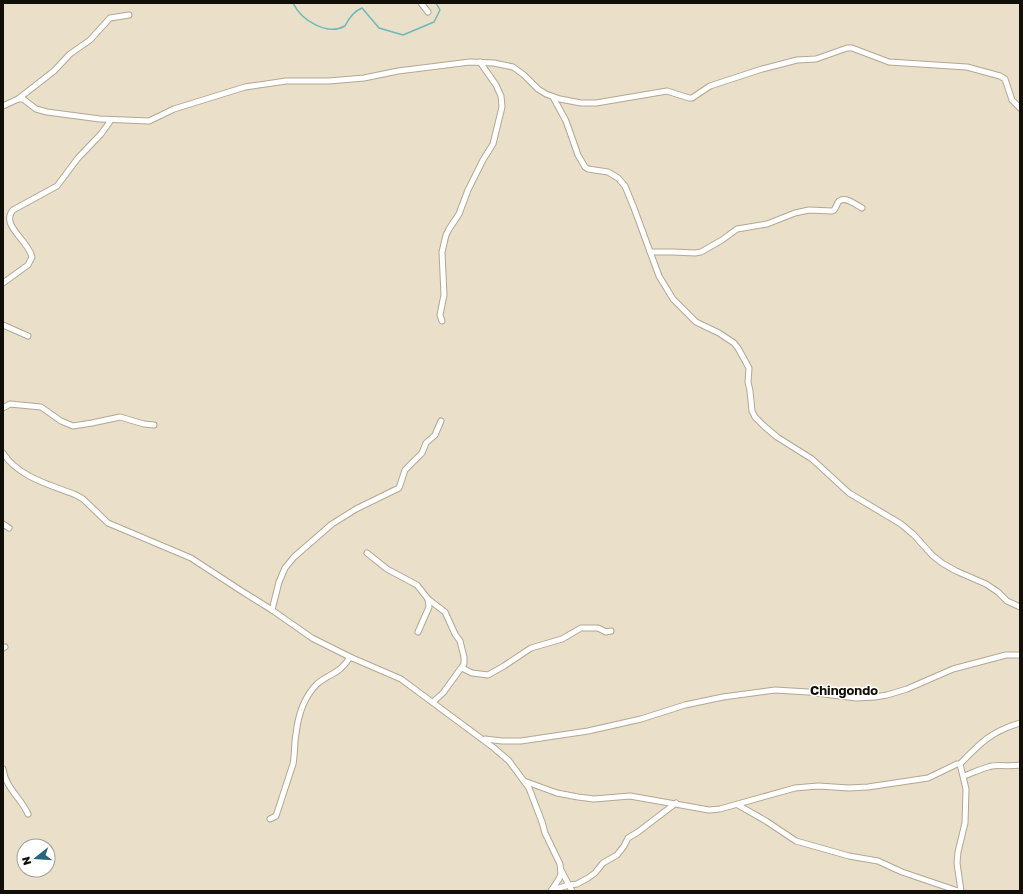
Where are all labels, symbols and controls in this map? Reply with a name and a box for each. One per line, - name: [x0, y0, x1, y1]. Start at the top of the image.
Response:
- district label: Chingondo: [810, 682, 878, 698]
- north arrow: [16, 838, 56, 878]
- text: N: [19, 855, 33, 867]

